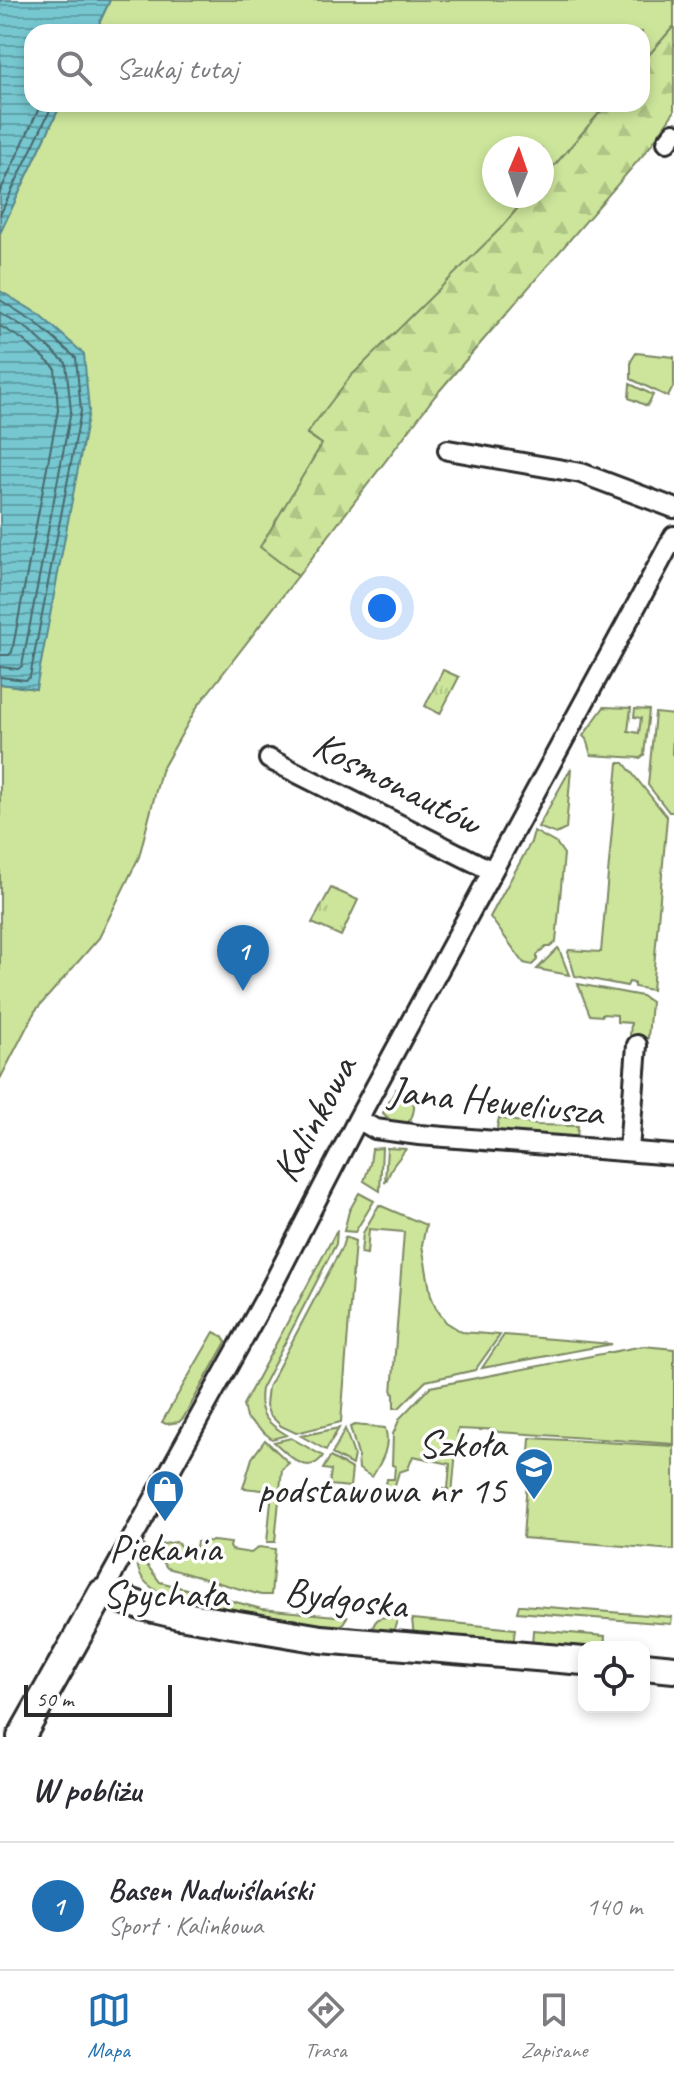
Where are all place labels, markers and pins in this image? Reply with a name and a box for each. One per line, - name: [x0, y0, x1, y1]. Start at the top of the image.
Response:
- pin: 1: [217, 925, 269, 991]
- place label: Szkoła podstawowa nr 15: [257, 1419, 509, 1515]
- school or university icon: Szkoła podstawowa nr 15: [513, 1446, 555, 1501]
- shop icon: Piekania Spychała: [144, 1468, 186, 1523]
- place label: Piekania Spychała: [102, 1523, 230, 1619]

